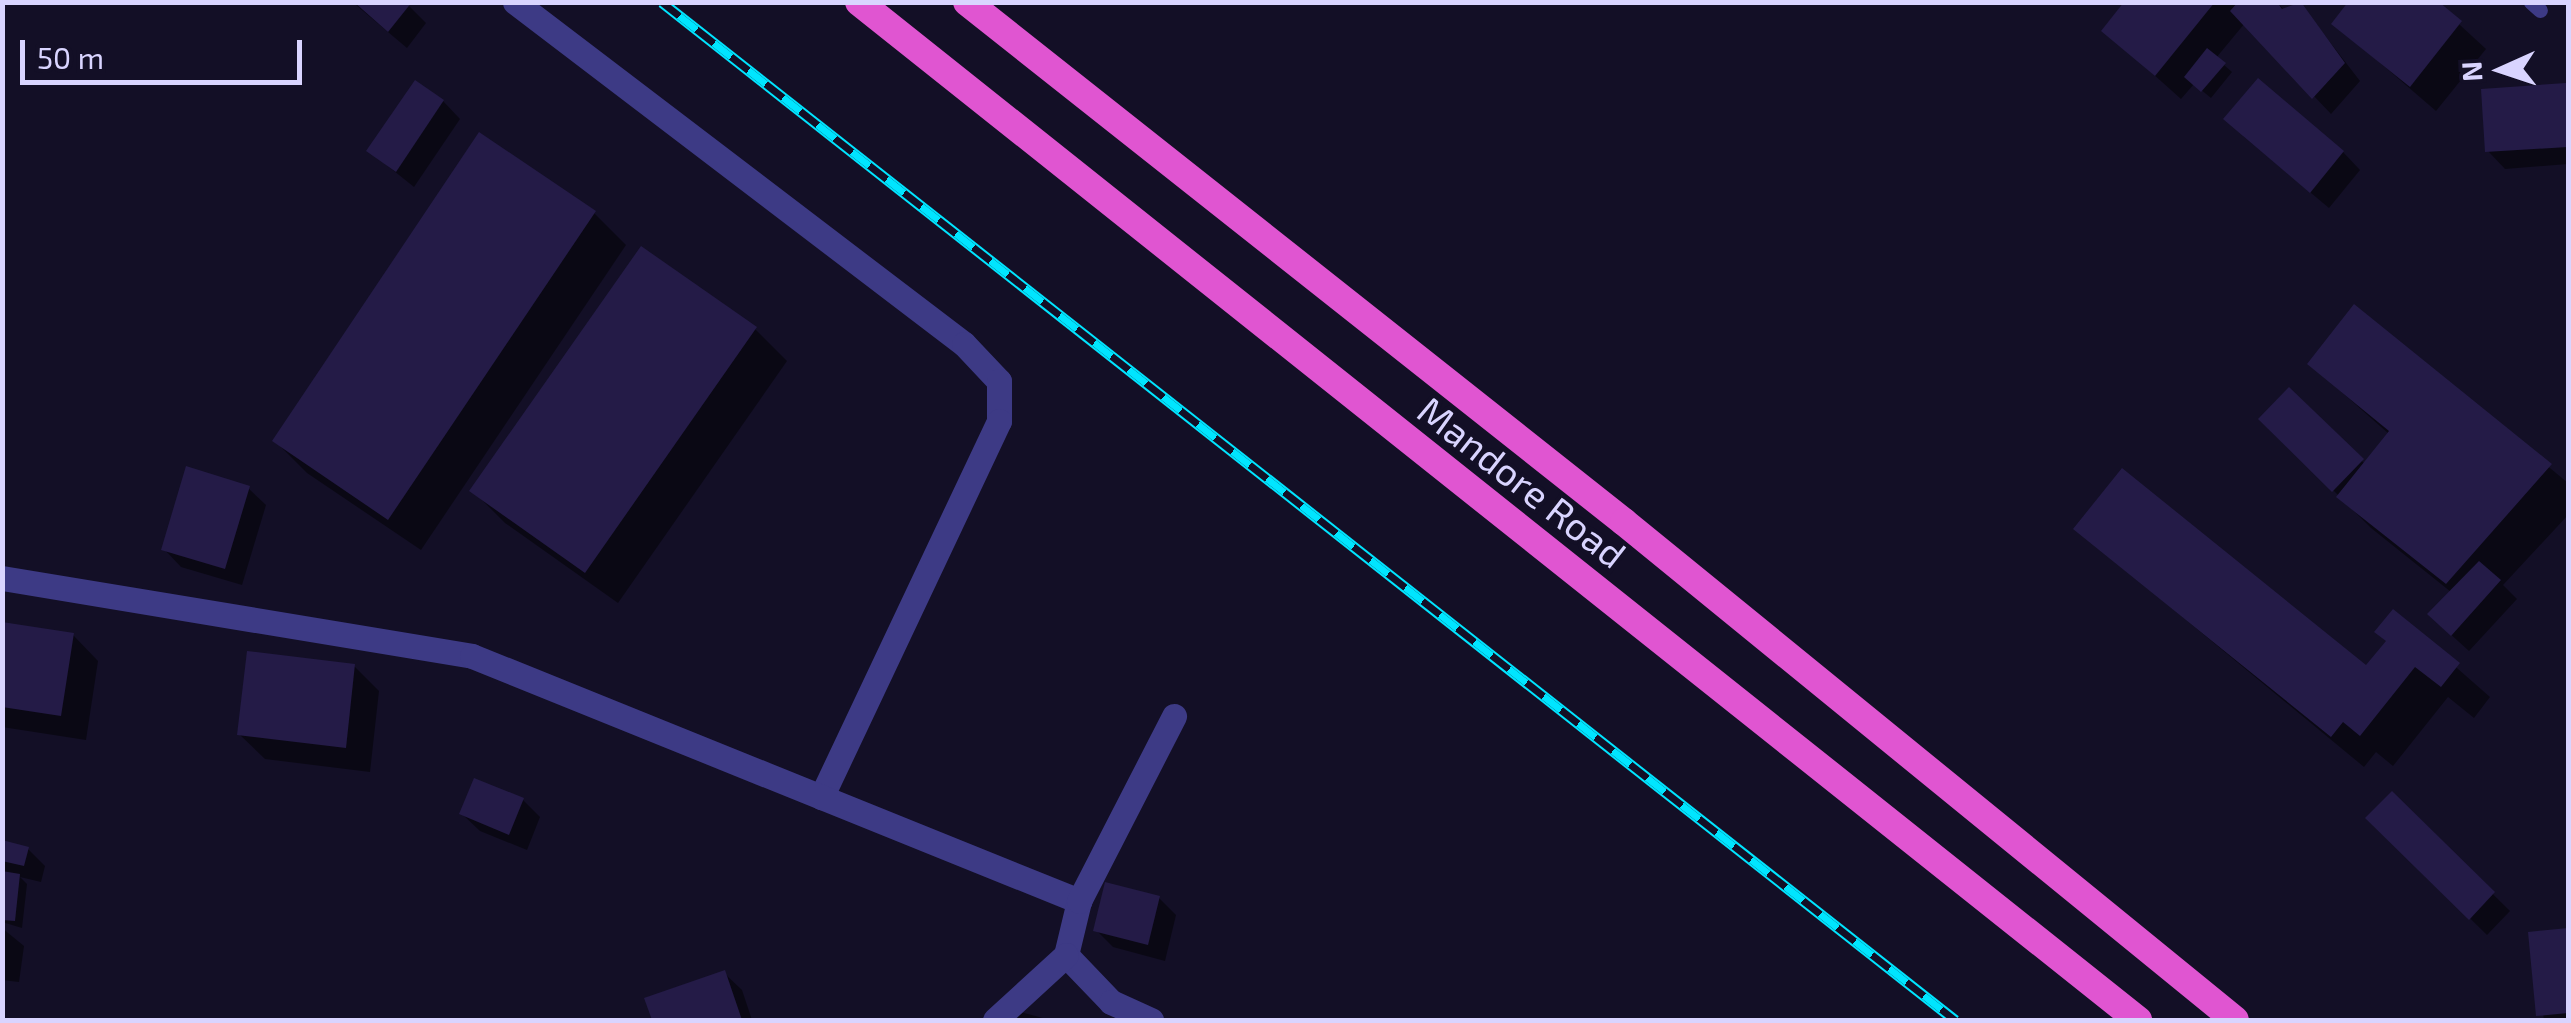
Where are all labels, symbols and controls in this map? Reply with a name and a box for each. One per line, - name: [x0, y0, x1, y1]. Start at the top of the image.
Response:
- scale bar: [25, 20, 308, 82]
- north arrow: [2451, 20, 2551, 120]
- text: 50 m: [37, 39, 104, 75]
- text: N: [2454, 61, 2489, 83]
- street label: Mandore Road: [1409, 387, 1635, 577]

